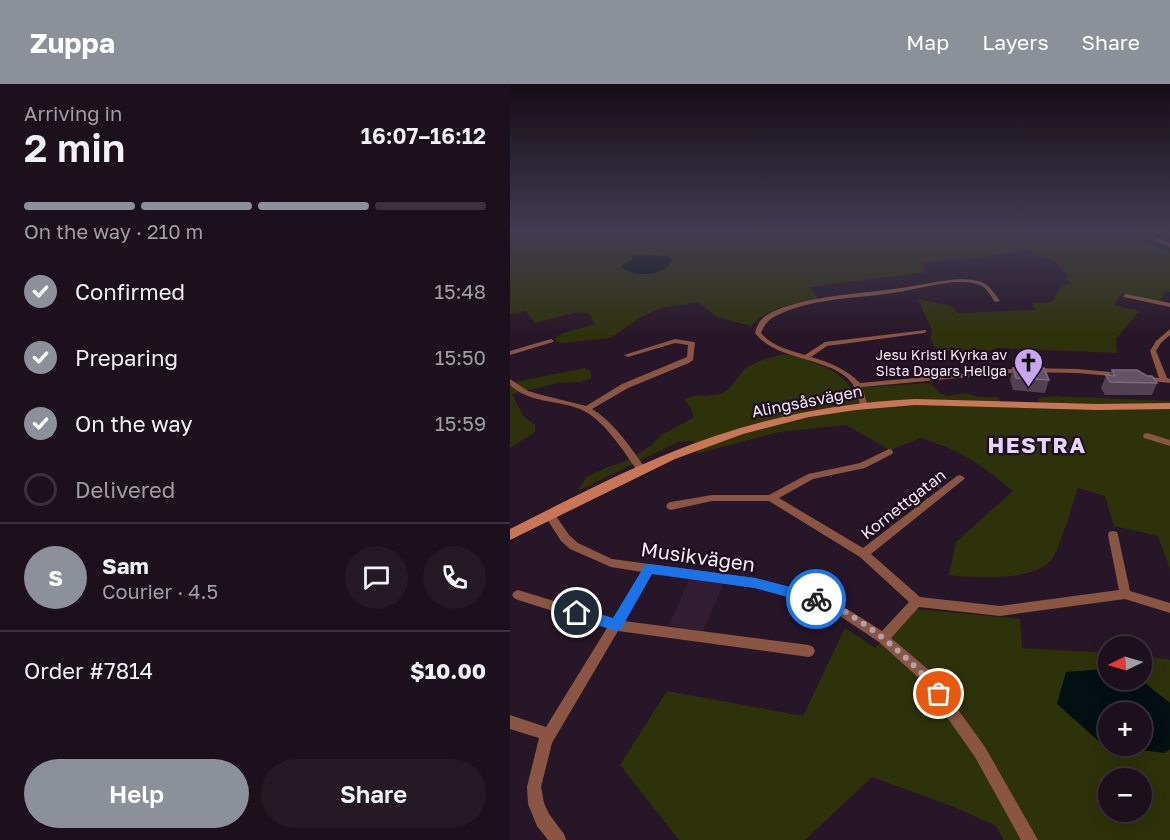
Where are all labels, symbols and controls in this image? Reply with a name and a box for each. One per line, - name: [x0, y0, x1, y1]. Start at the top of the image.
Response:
- text: Zuppa: [30, 26, 115, 59]
- text: Map: [906, 29, 949, 55]
- text: Layers: [982, 29, 1049, 55]
- text: Share: [1082, 29, 1140, 55]
- text: Arriving in: [24, 101, 122, 125]
- text: 16:07–16:12: [361, 122, 486, 149]
- text: 2 min: [24, 124, 125, 171]
- text: On the way · 210 m: [24, 219, 203, 243]
- icon: check: [24, 275, 57, 308]
- text: Confirmed: [75, 278, 185, 305]
- text: 15:48: [434, 279, 486, 303]
- icon: check: [24, 341, 57, 374]
- text: Preparing: [75, 344, 178, 371]
- text: 15:50: [435, 345, 486, 369]
- place label: Jesu Kristi Kyrka av Sista Dagars Heliga: [876, 346, 1007, 379]
- church icon: Jesu Kristi Kyrka av Sista Dagars Heliga: [1012, 346, 1044, 388]
- street label: Alingsåsvägen: [750, 380, 864, 422]
- icon: check: [24, 407, 57, 440]
- text: On the way: [75, 410, 193, 437]
- text: 15:59: [435, 411, 486, 435]
- district label: HESTRA: [987, 431, 1087, 458]
- street label: Kornettgatan: [857, 465, 949, 543]
- text: Delivered: [75, 476, 175, 503]
- street label: Musikvägen: [639, 536, 757, 576]
- button: chat: [345, 546, 408, 609]
- button: phone: [423, 546, 486, 609]
- text: Sam: [102, 552, 149, 579]
- text: S: [48, 564, 63, 591]
- courier: [786, 569, 846, 629]
- text: Courier · 4.5: [102, 579, 218, 603]
- icon: bike: [800, 583, 833, 616]
- pin: [551, 587, 602, 638]
- icon: home: [560, 596, 593, 629]
- north arrow: [1098, 636, 1152, 690]
- map controls: [1098, 636, 1152, 822]
- text: Order #7814: [24, 657, 153, 684]
- text: $10.00: [410, 657, 486, 684]
- pin: [913, 668, 964, 719]
- icon: bag: [922, 677, 955, 710]
- button: +: [1098, 702, 1152, 756]
- button: Help: [24, 759, 249, 828]
- button: Share: [261, 759, 486, 828]
- button: −: [1098, 768, 1152, 822]

